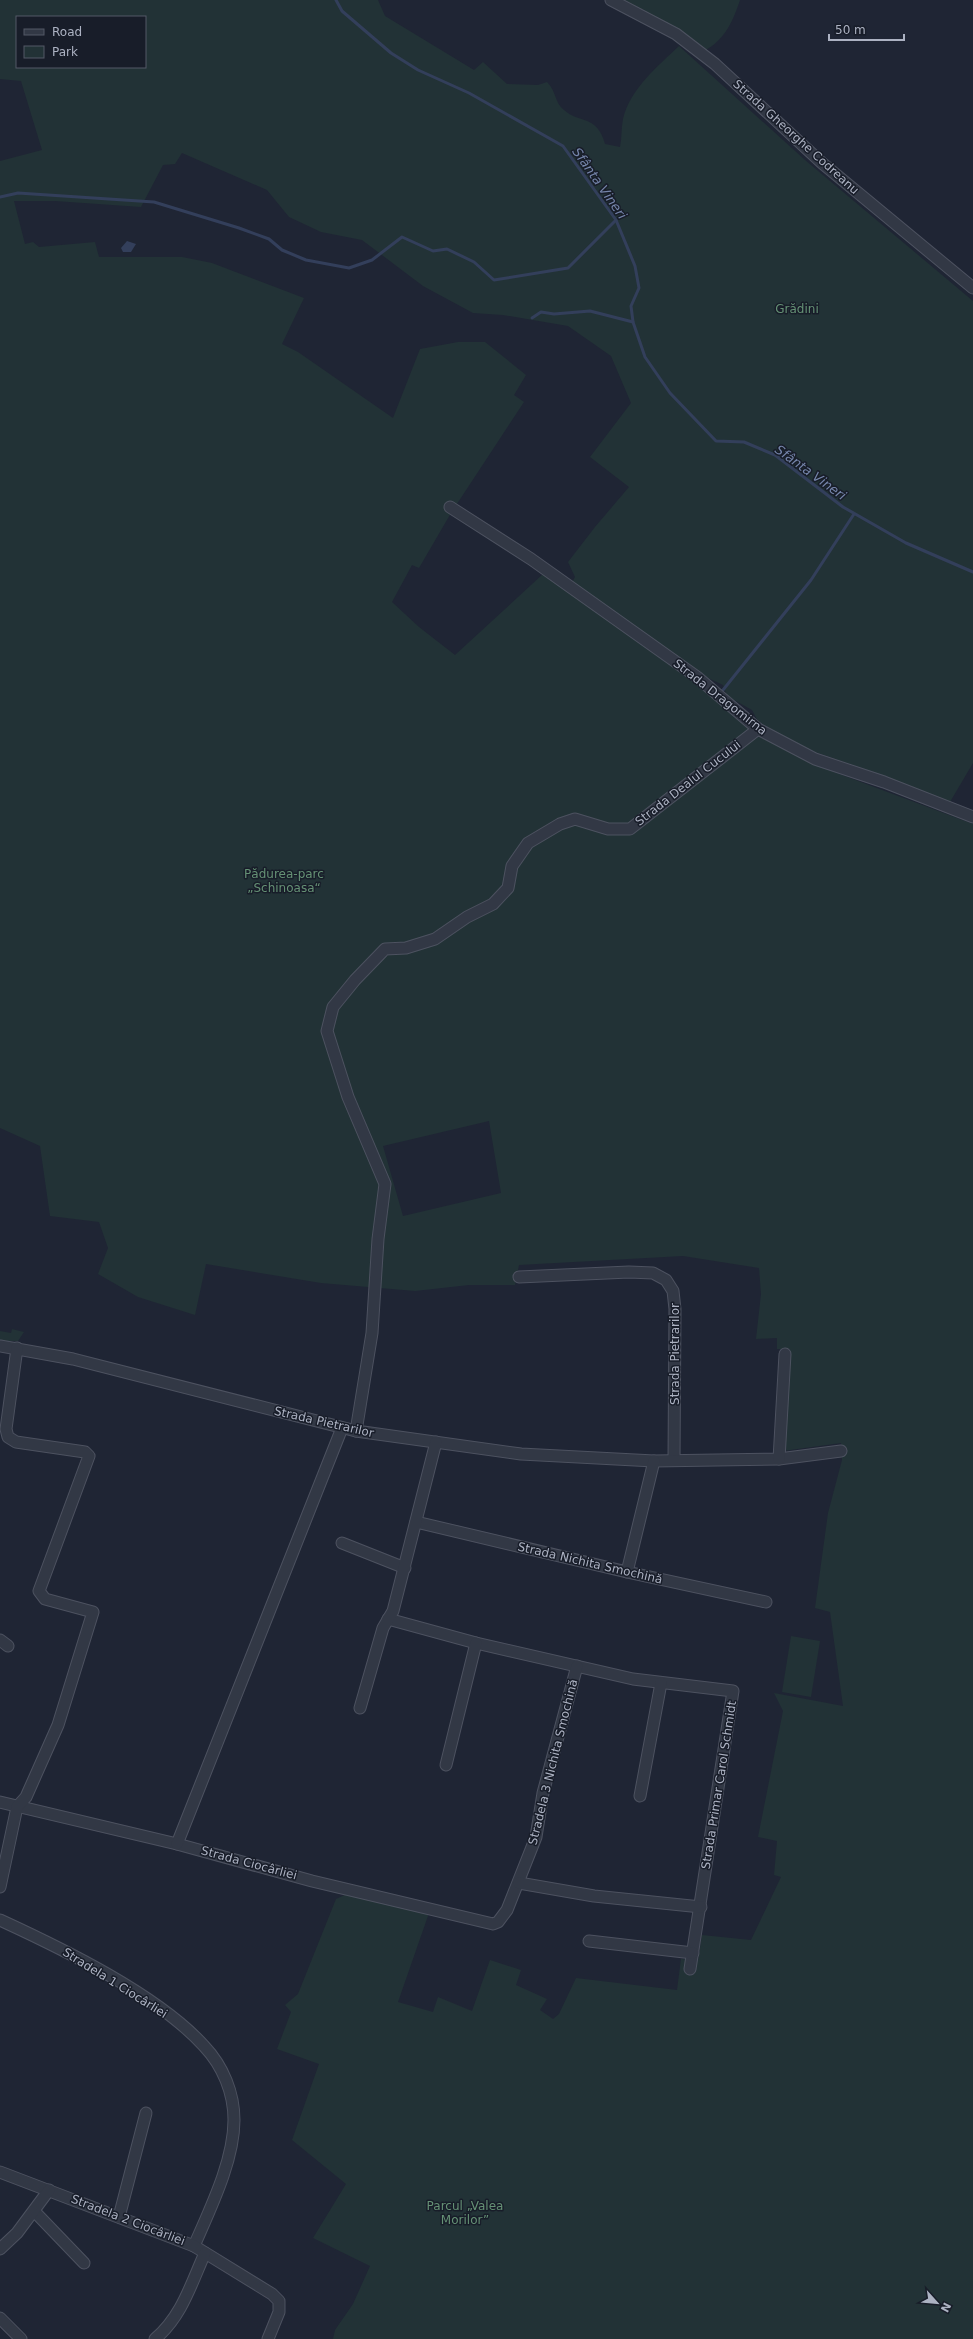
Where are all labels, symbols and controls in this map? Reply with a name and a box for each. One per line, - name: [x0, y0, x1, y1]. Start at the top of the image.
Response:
- legend: [16, 16, 146, 68]
- scale bar: [829, 16, 904, 42]
- text: 50 m: [835, 23, 866, 37]
- text: Road: [52, 25, 82, 39]
- text: Park: [52, 45, 78, 59]
- street label: Strada Gheorghe Codreanu: [730, 77, 862, 197]
- water label: Sfânta Vineri: [569, 145, 630, 222]
- park label: Grădini: [775, 302, 819, 316]
- water label: Sfânta Vineri: [772, 442, 849, 503]
- street label: Strada Dragomirna: [671, 656, 769, 738]
- street label: Strada Dealul Cucului: [633, 737, 743, 829]
- park label: Pădurea-parc „Schinoasa“: [244, 867, 324, 895]
- street label: Strada Pietrarilor: [668, 1303, 682, 1405]
- street label: Strada Pietrarilor: [273, 1404, 375, 1440]
- street label: Strada Nichita Smochină: [516, 1540, 664, 1586]
- street label: Stradela 3 Nichita Smochină: [526, 1678, 580, 1846]
- street label: Strada Primar Carol Schmidt: [699, 1699, 739, 1870]
- street label: Strada Ciocârliei: [200, 1843, 298, 1883]
- street label: Stradela 1 Ciocârliei: [60, 1945, 170, 2021]
- street label: Stradela 2 Ciocârliei: [69, 2192, 187, 2248]
- park label: Parcul „Valea Morilor”: [427, 2199, 503, 2227]
- north arrow: [917, 2283, 957, 2323]
- text: N: [938, 2300, 953, 2314]

